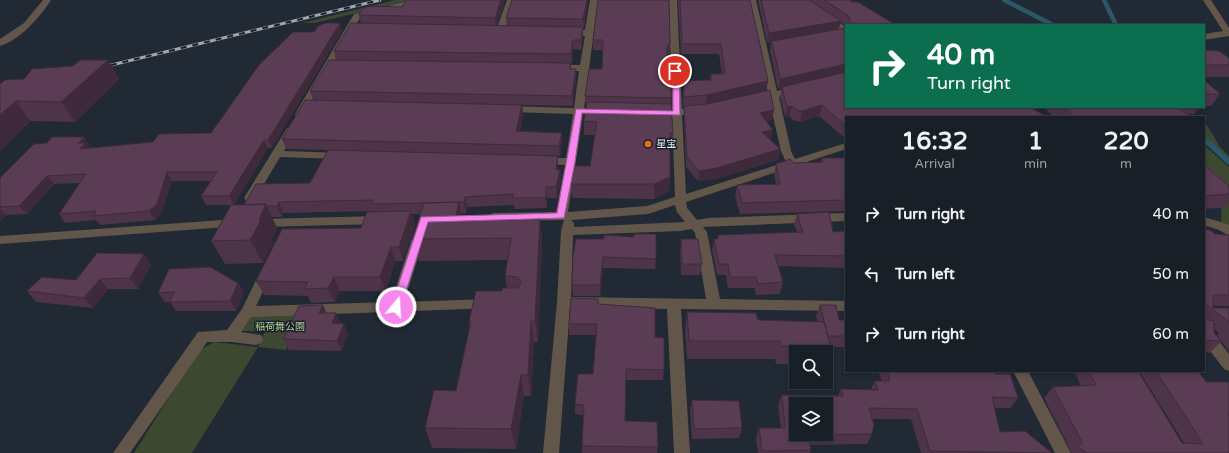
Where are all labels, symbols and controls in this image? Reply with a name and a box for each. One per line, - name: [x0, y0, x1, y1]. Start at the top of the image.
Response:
- text: 40 m: [927, 38, 995, 72]
- icon: right: [861, 40, 913, 92]
- pin: [658, 54, 692, 88]
- icon: arrive: [664, 60, 686, 82]
- text: Turn right: [927, 72, 1011, 94]
- text: 16:32: [901, 127, 968, 156]
- text: 1: [1028, 127, 1043, 156]
- text: 220: [1103, 127, 1149, 156]
- place label: 星宝: [656, 138, 676, 150]
- marker: 星宝: [643, 139, 653, 149]
- text: Arrival: [914, 156, 955, 172]
- text: min: [1024, 156, 1047, 172]
- text: m: [1120, 156, 1132, 172]
- icon: right: [861, 203, 883, 225]
- text: Turn right: [895, 205, 965, 223]
- text: 40 m: [1152, 205, 1189, 223]
- icon: left: [861, 263, 883, 285]
- text: Turn left: [895, 265, 955, 283]
- text: 50 m: [1152, 265, 1189, 283]
- position arrow: [375, 286, 417, 328]
- park label: 稲荷舞公園: [255, 321, 305, 333]
- icon: right: [861, 323, 883, 345]
- text: Turn right: [895, 325, 965, 343]
- text: 60 m: [1152, 325, 1189, 343]
- map controls: [789, 345, 833, 441]
- button: search: [789, 345, 833, 389]
- button: layers: [789, 397, 833, 441]

